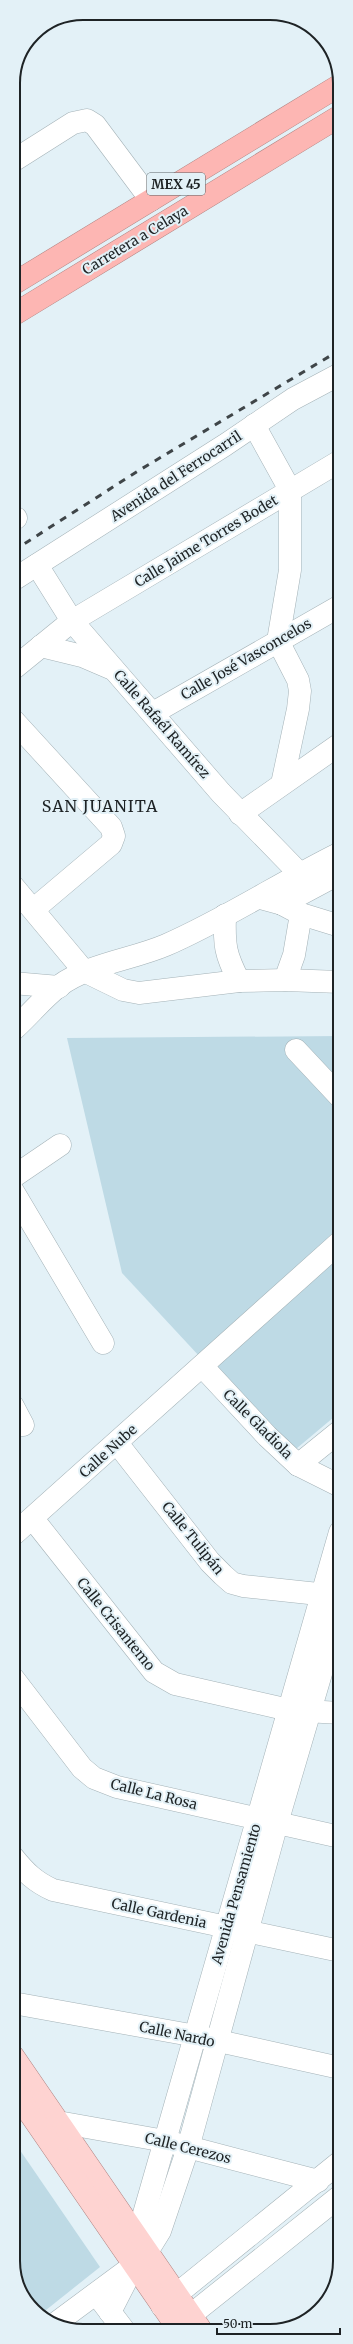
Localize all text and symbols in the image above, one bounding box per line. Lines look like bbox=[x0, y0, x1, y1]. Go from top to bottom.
road number: MEX 45 bbox=[147, 173, 205, 195]
street label: Carretera a Celaya bbox=[79, 201, 192, 279]
street label: Avenida del Ferrocarril bbox=[106, 426, 246, 526]
street label: Calle Jaime Torres Bodet bbox=[131, 491, 282, 591]
street label: Calle José Vasconcelos bbox=[178, 614, 315, 704]
street label: Calle Rafaél Ramírez bbox=[110, 666, 214, 782]
district label: SAN JUANITA bbox=[42, 796, 158, 816]
street label: Calle Gladiola bbox=[219, 1385, 297, 1463]
street label: Calle Nube bbox=[75, 1420, 141, 1482]
street label: Calle Tulipán bbox=[158, 1498, 228, 1578]
street label: Calle Crisantemo bbox=[73, 1574, 159, 1674]
street label: Calle La Rosa bbox=[109, 1775, 200, 1814]
street label: Avenida Pensamiento bbox=[207, 1822, 265, 1967]
street label: Calle Gardenia bbox=[110, 1894, 209, 1932]
street label: Calle Nardo bbox=[138, 2017, 216, 2051]
street label: Calle Cerezos bbox=[143, 2129, 233, 2167]
scale bar bbox=[217, 2310, 340, 2336]
text: 50 m bbox=[223, 2316, 252, 2331]

